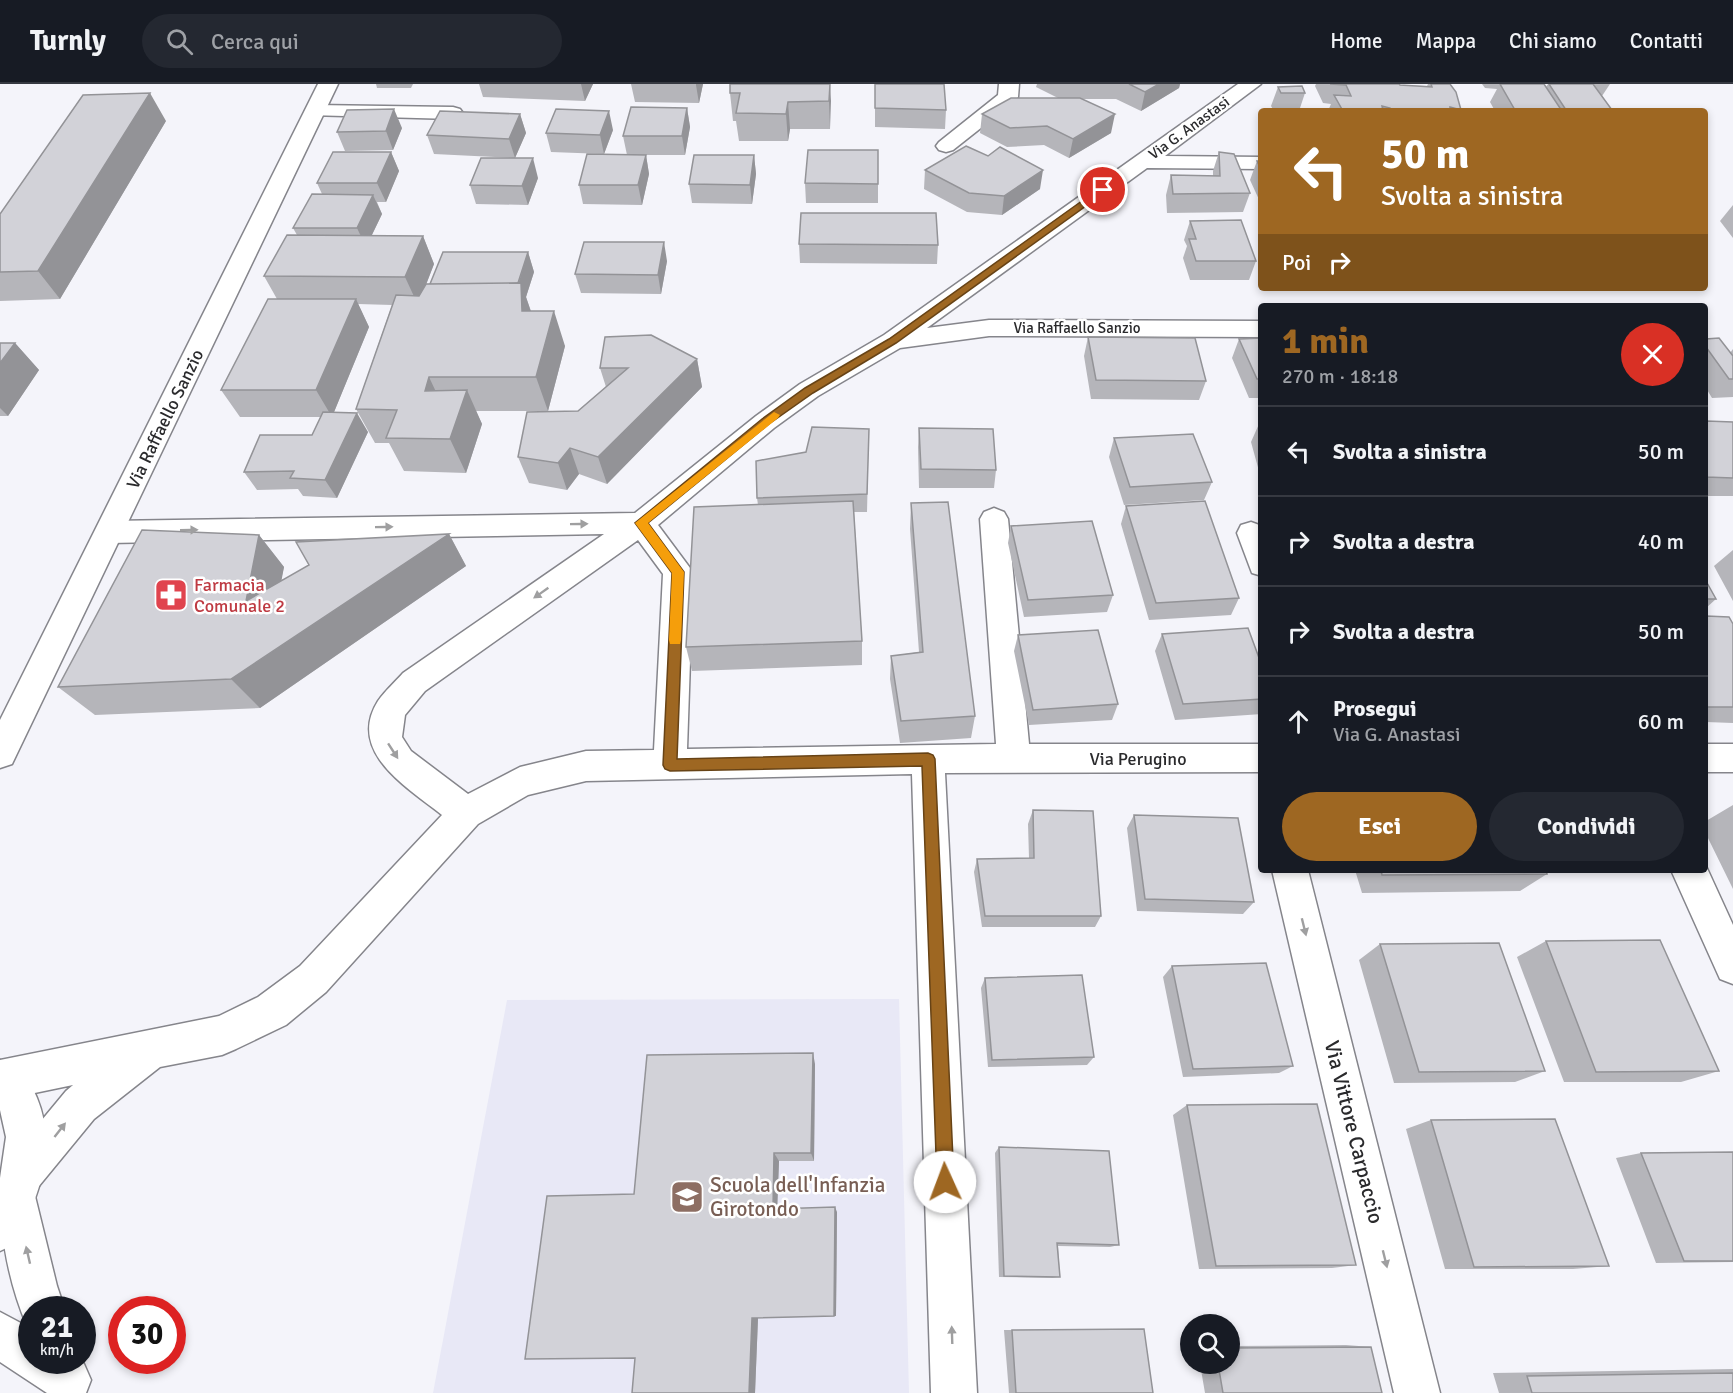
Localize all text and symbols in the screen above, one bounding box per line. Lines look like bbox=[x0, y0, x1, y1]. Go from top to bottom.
search box bbox=[142, 14, 562, 68]
text: Turnly bbox=[30, 24, 106, 58]
icon: search bbox=[163, 25, 196, 58]
text: Cerca qui bbox=[211, 28, 299, 55]
text: Home bbox=[1330, 28, 1383, 54]
text: Mappa bbox=[1416, 28, 1476, 54]
text: Chi siamo bbox=[1509, 28, 1597, 54]
text: Contatti bbox=[1630, 28, 1703, 54]
street label: Via G. Anastasi bbox=[1145, 93, 1233, 163]
text: 50 m bbox=[1381, 129, 1470, 180]
icon: left bbox=[1282, 132, 1360, 210]
pin bbox=[1077, 164, 1128, 215]
icon: arrive bbox=[1086, 173, 1119, 206]
text: Svolta a sinistra bbox=[1381, 180, 1564, 213]
icon: right bbox=[1323, 246, 1356, 279]
text: Poi bbox=[1282, 249, 1311, 276]
street label: Via Raffaello Sanzio bbox=[1013, 319, 1141, 337]
text: 1 min bbox=[1282, 319, 1369, 364]
button: close bbox=[1621, 323, 1684, 386]
street label: Via Raffaello Sanzio bbox=[122, 346, 208, 492]
text: 270 m · 18:18 bbox=[1282, 364, 1398, 389]
icon: left bbox=[1282, 435, 1315, 468]
text: Svolta a sinistra bbox=[1333, 438, 1487, 465]
text: 50 m bbox=[1638, 438, 1684, 465]
one-way arrow bbox=[569, 519, 588, 529]
one-way arrow bbox=[374, 522, 393, 532]
icon: right bbox=[1282, 525, 1315, 558]
one-way arrow bbox=[179, 526, 198, 535]
text: Svolta a destra bbox=[1333, 528, 1474, 555]
text: 40 m bbox=[1638, 528, 1684, 555]
place label: Farmacia Comunale 2 bbox=[194, 574, 285, 617]
pharmacy icon: Farmacia Comunale 2 bbox=[153, 577, 189, 613]
one-way arrow bbox=[534, 587, 550, 599]
icon: right bbox=[1282, 615, 1315, 648]
text: Svolta a destra bbox=[1333, 618, 1474, 645]
text: 50 m bbox=[1638, 618, 1684, 645]
text: Prosegui bbox=[1333, 695, 1417, 722]
icon: ahead bbox=[1282, 705, 1315, 738]
text: 60 m bbox=[1638, 708, 1684, 735]
text: Via G. Anastasi bbox=[1333, 722, 1460, 747]
one-way arrow bbox=[387, 743, 399, 759]
street label: Via Perugino bbox=[1089, 748, 1187, 770]
button: Esci bbox=[1282, 792, 1477, 861]
button: Condividi bbox=[1489, 792, 1684, 861]
one-way arrow bbox=[1299, 918, 1309, 936]
street label: Via Vittore Carpaccio bbox=[1319, 1038, 1389, 1226]
one-way arrow bbox=[53, 1122, 66, 1138]
position arrow bbox=[913, 1150, 977, 1214]
place label: Scuola dell'Infanzia Girotondo bbox=[710, 1172, 885, 1222]
school or university icon: Scuola dell'Infanzia Girotondo bbox=[669, 1179, 705, 1215]
one-way arrow bbox=[23, 1246, 33, 1264]
one-way arrow bbox=[1380, 1250, 1390, 1268]
speed limit sign: 30 bbox=[108, 1296, 186, 1374]
text: 21 bbox=[41, 1309, 73, 1346]
map controls bbox=[1180, 1314, 1240, 1374]
button: search bbox=[1180, 1314, 1240, 1374]
one-way arrow bbox=[947, 1325, 956, 1344]
text: km/h bbox=[40, 1341, 74, 1359]

